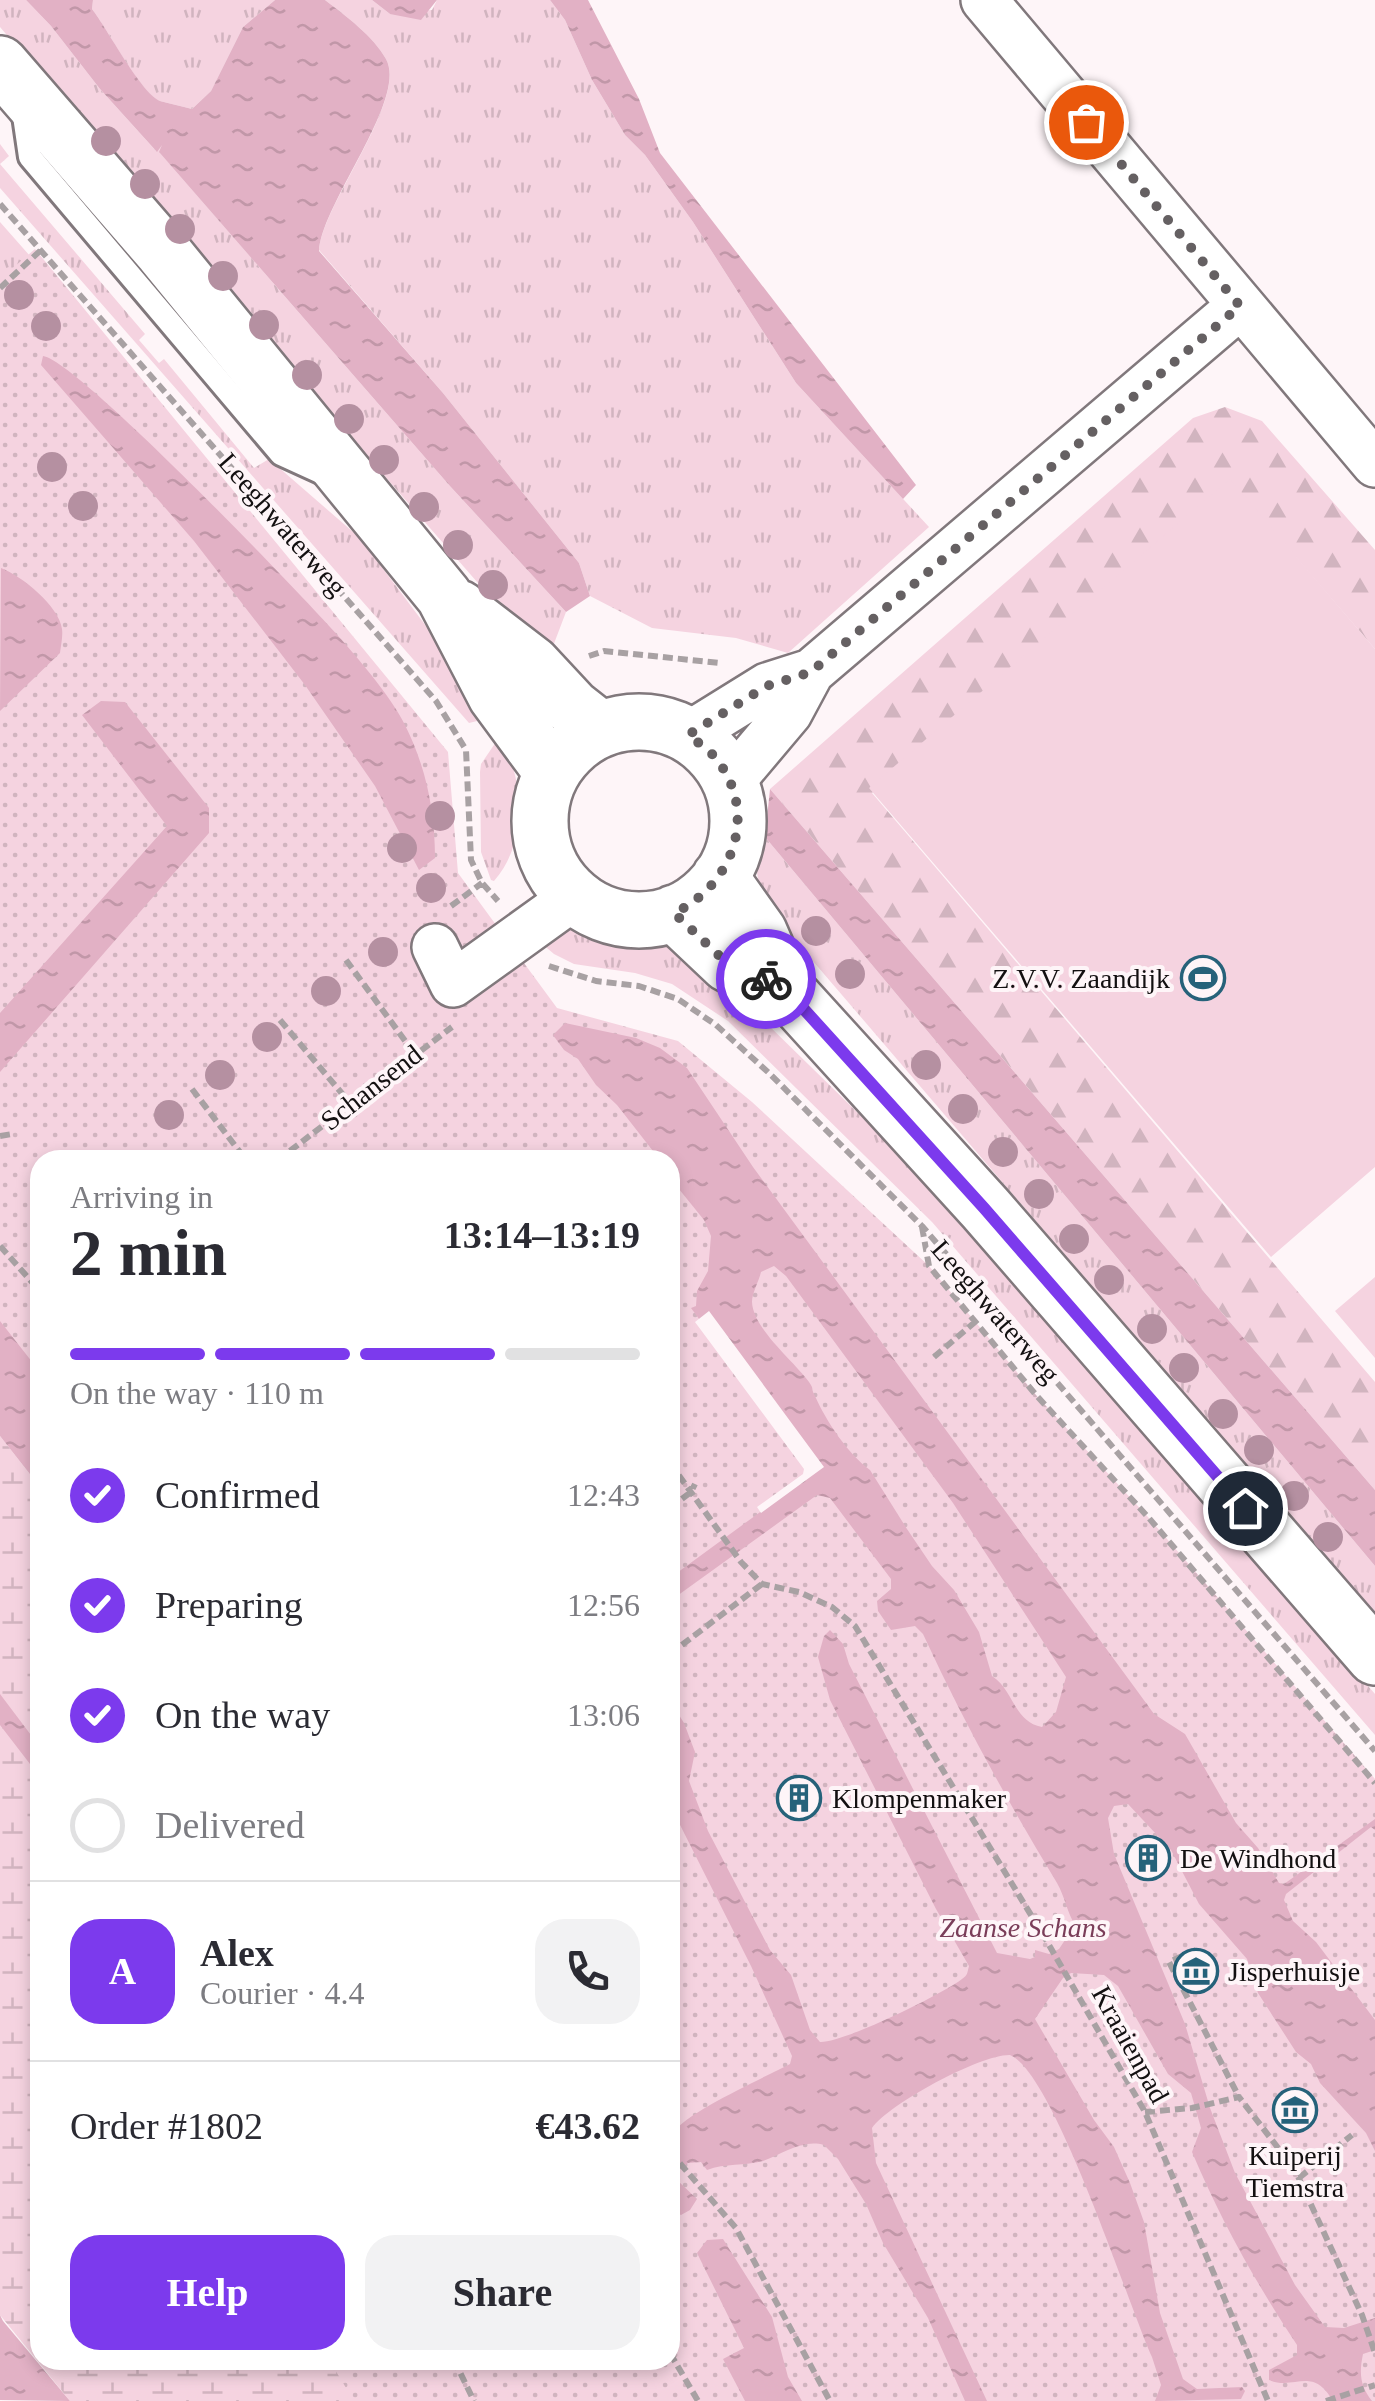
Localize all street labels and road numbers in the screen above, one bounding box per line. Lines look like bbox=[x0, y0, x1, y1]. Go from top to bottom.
street label: Leeghwaterweg bbox=[212, 447, 353, 602]
street label: Schansend bbox=[315, 1038, 428, 1136]
street label: Leeghwaterweg bbox=[925, 1234, 1066, 1389]
street label: Kraaienpad bbox=[1086, 1980, 1175, 2108]

